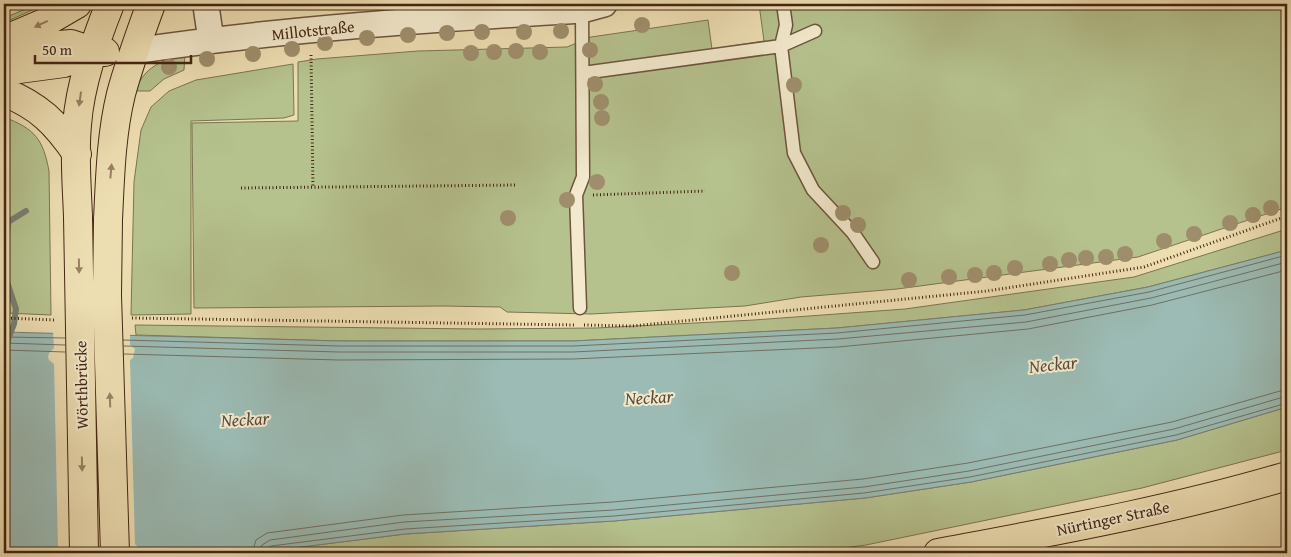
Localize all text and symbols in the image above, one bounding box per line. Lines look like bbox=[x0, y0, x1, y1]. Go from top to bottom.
street label: Millotstraße bbox=[270, 14, 356, 46]
one-way arrow bbox=[34, 20, 48, 28]
scale bar bbox=[35, 32, 191, 64]
text: 50 m bbox=[42, 39, 73, 60]
one-way arrow bbox=[76, 91, 84, 107]
one-way arrow bbox=[107, 163, 115, 179]
one-way arrow bbox=[75, 258, 83, 274]
street label: Wörthbrücke bbox=[68, 340, 94, 430]
water label: Neckar bbox=[1027, 348, 1080, 380]
water label: Neckar bbox=[623, 382, 675, 412]
one-way arrow bbox=[106, 391, 114, 407]
water label: Neckar bbox=[219, 404, 271, 434]
one-way arrow bbox=[79, 456, 87, 472]
street label: Nürtinger Straße bbox=[1054, 494, 1172, 542]

